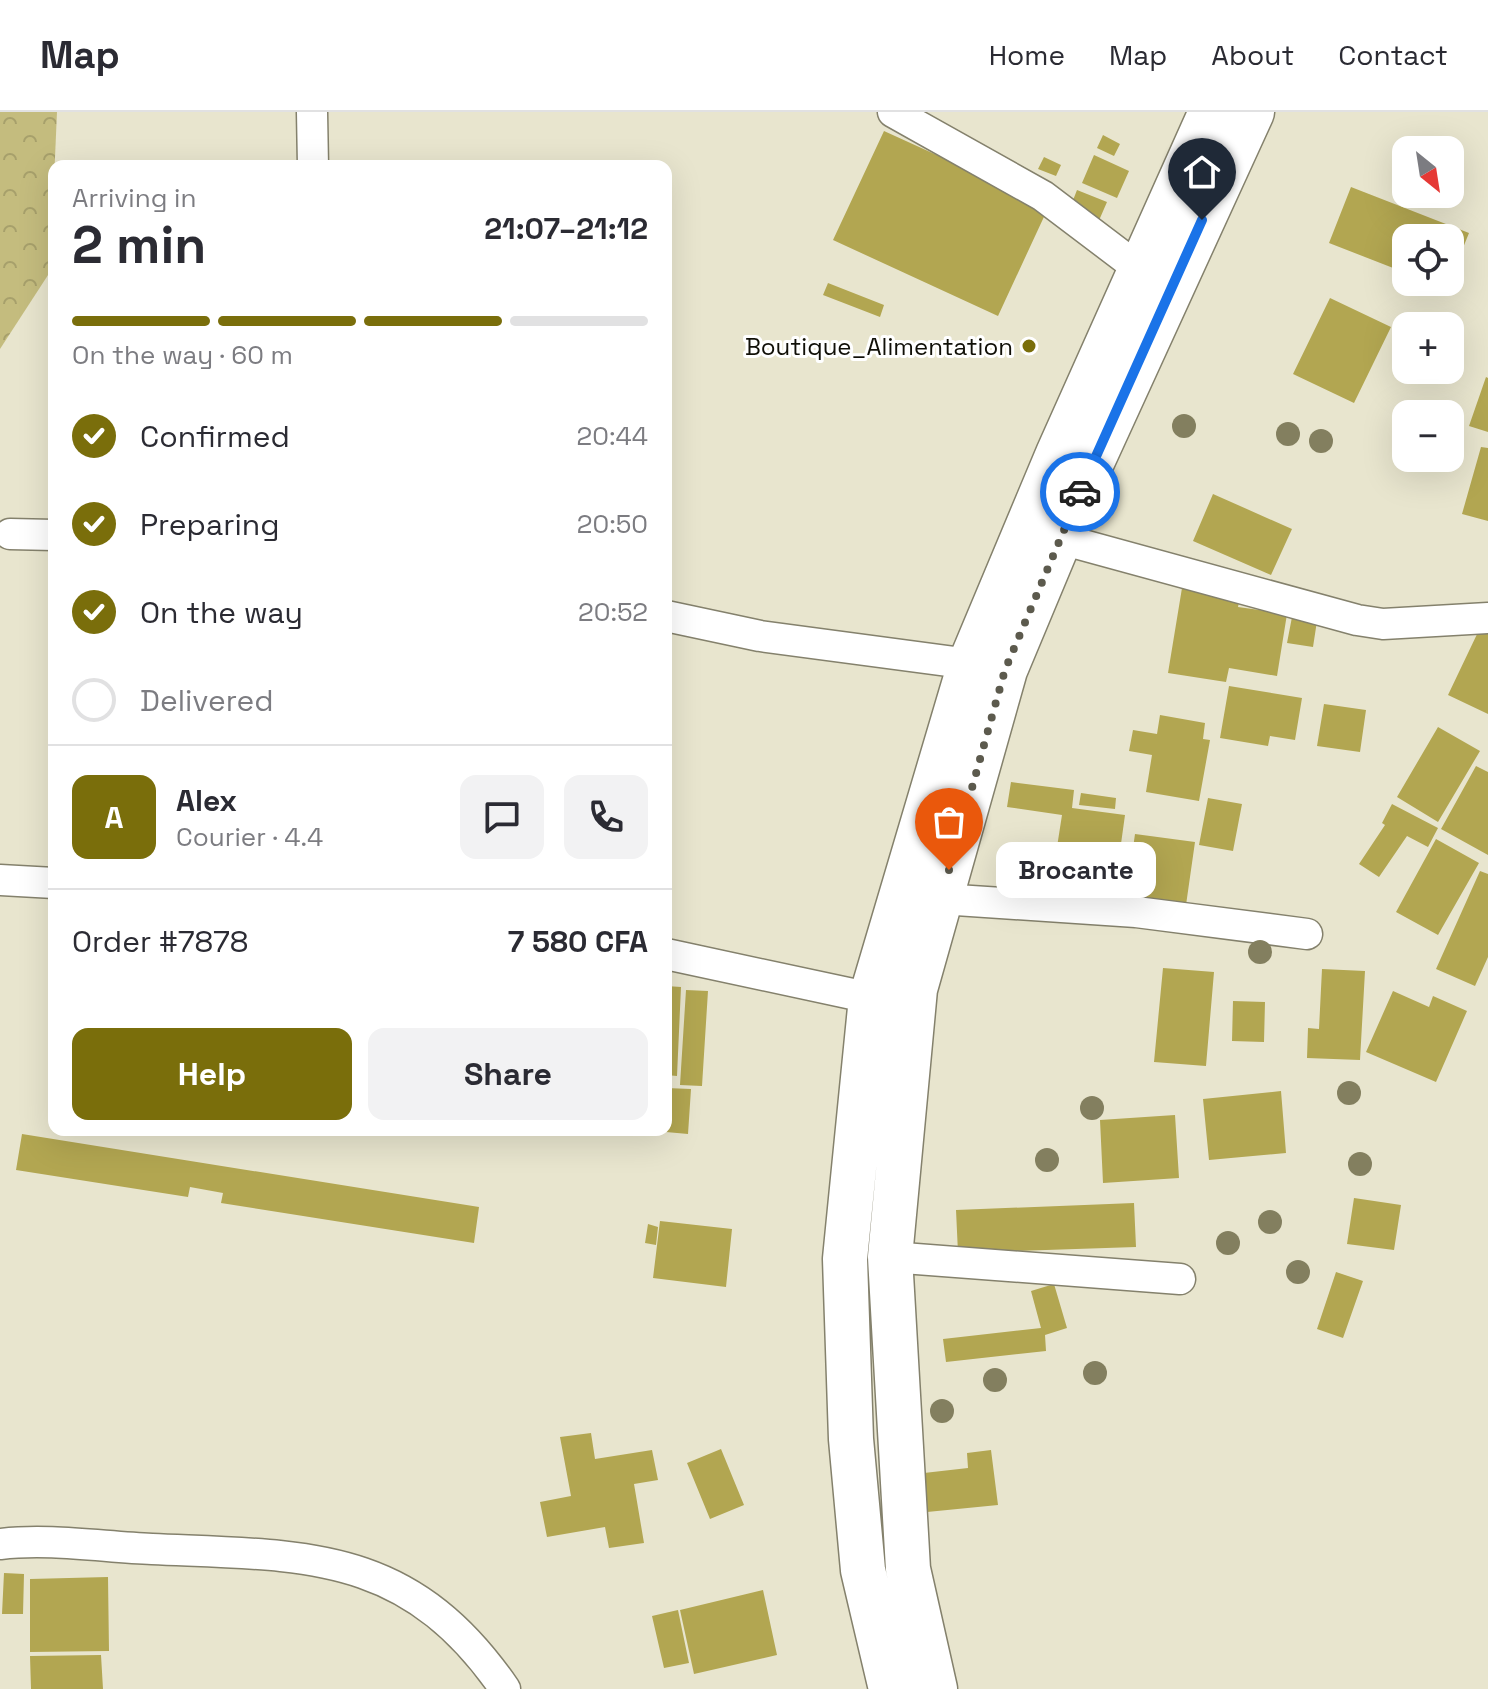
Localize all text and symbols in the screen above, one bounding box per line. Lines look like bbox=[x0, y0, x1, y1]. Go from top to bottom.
text: Map bbox=[40, 31, 120, 79]
text: Home bbox=[989, 37, 1065, 73]
text: Map bbox=[1109, 37, 1167, 73]
text: About bbox=[1211, 37, 1294, 73]
text: Contact bbox=[1338, 37, 1448, 73]
north arrow bbox=[1392, 136, 1464, 208]
map controls bbox=[1392, 136, 1464, 472]
pin bbox=[1168, 138, 1236, 220]
icon: home bbox=[1180, 150, 1224, 194]
text: Arriving in bbox=[72, 181, 196, 215]
text: 21:07–21:12 bbox=[484, 209, 648, 248]
text: 2 min bbox=[72, 212, 206, 278]
button: locate bbox=[1392, 224, 1464, 296]
button: + bbox=[1392, 312, 1464, 384]
place label: Boutique_Alimentation bbox=[745, 331, 1013, 362]
marker: Boutique_Alimentation bbox=[1020, 337, 1038, 355]
text: On the way · 60 m bbox=[72, 338, 293, 372]
button: − bbox=[1392, 400, 1464, 472]
icon: check bbox=[72, 414, 116, 458]
text: Confirmed bbox=[140, 417, 290, 456]
text: 20:44 bbox=[577, 419, 648, 453]
courier bbox=[1040, 452, 1120, 532]
icon: car bbox=[1058, 470, 1102, 514]
icon: check bbox=[72, 502, 116, 546]
text: Preparing bbox=[140, 505, 279, 544]
text: 20:50 bbox=[577, 507, 648, 541]
icon: check bbox=[72, 590, 116, 634]
text: On the way bbox=[140, 593, 303, 632]
text: 20:52 bbox=[578, 595, 648, 629]
text: Delivered bbox=[140, 681, 274, 720]
button: chat bbox=[460, 775, 544, 859]
button: phone bbox=[564, 775, 648, 859]
text: Alex bbox=[176, 781, 237, 820]
pin bbox=[915, 788, 983, 870]
text: A bbox=[104, 798, 124, 837]
icon: bag bbox=[927, 800, 971, 844]
text: Courier · 4.4 bbox=[176, 820, 323, 854]
callout: Brocante bbox=[997, 842, 1157, 898]
text: Brocante bbox=[1018, 853, 1134, 887]
text: Order #7878 bbox=[72, 922, 249, 961]
text: 7 580 CFA bbox=[508, 922, 648, 961]
button: Help bbox=[72, 1028, 352, 1120]
button: Share bbox=[368, 1028, 648, 1120]

